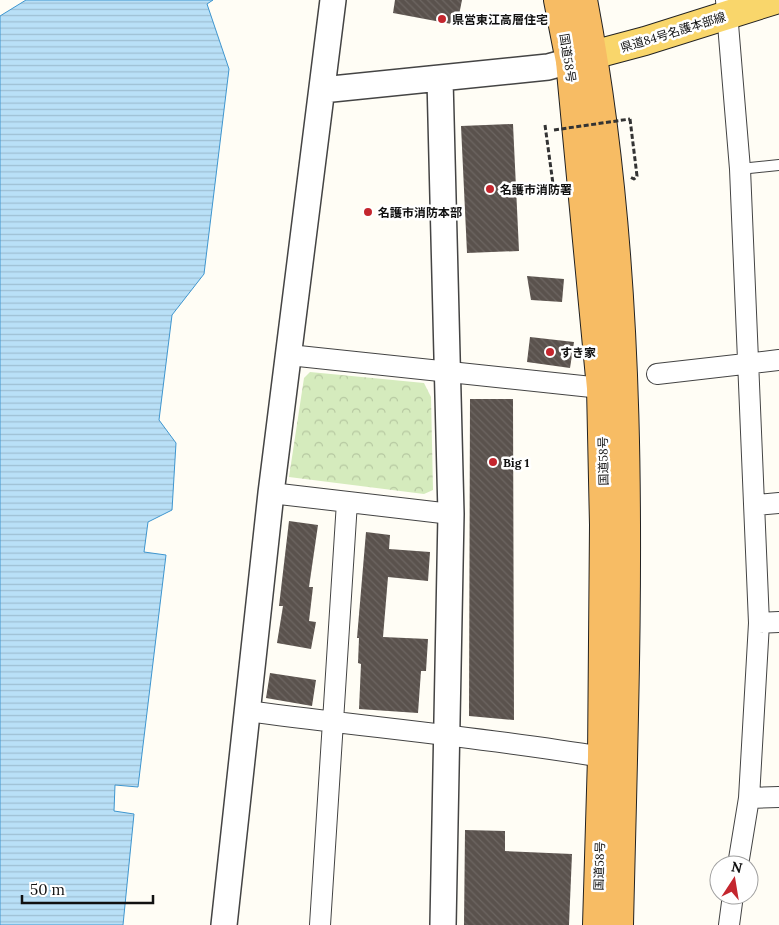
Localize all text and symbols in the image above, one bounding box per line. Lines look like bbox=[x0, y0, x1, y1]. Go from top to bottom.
street label: 県道84号名護本部線 bbox=[619, 9, 727, 55]
place label: 県営東江高層住宅 bbox=[452, 12, 548, 27]
marker: 県営東江高層住宅 bbox=[436, 13, 448, 25]
street label: 国道58号 bbox=[557, 32, 579, 84]
place label: 名護市消防署 bbox=[500, 182, 572, 197]
marker: 名護市消防署 bbox=[484, 183, 496, 195]
place label: 名護市消防本部 bbox=[378, 205, 462, 220]
marker: 名護市消防本部 bbox=[362, 206, 374, 218]
place label: すき家 bbox=[560, 345, 596, 360]
marker: すき家 bbox=[544, 346, 556, 358]
street label: 国道58号 bbox=[595, 436, 611, 486]
place label: Big 1 bbox=[503, 455, 530, 470]
marker: Big 1 bbox=[487, 456, 499, 468]
street label: 国道58号 bbox=[591, 841, 607, 891]
north arrow bbox=[709, 855, 759, 905]
text: N bbox=[730, 857, 744, 877]
scale bar bbox=[22, 872, 154, 904]
text: 50 m bbox=[30, 880, 65, 899]

